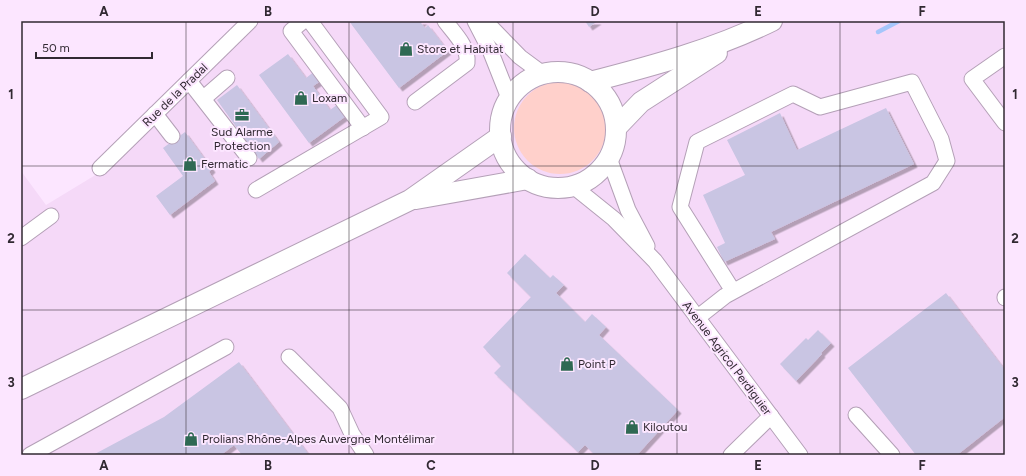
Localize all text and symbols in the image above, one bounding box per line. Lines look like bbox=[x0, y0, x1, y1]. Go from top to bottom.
text: A bbox=[99, 4, 109, 19]
text: B bbox=[264, 4, 272, 19]
text: C bbox=[426, 4, 436, 19]
text: D bbox=[590, 4, 600, 19]
text: E bbox=[754, 4, 762, 19]
text: F bbox=[918, 4, 926, 19]
scale bar bbox=[36, 34, 152, 60]
text: 50 m bbox=[42, 41, 70, 55]
shop icon: Store et Habitat bbox=[398, 41, 414, 57]
place label: Store et Habitat bbox=[417, 42, 504, 56]
street label: Rue de la Pradal bbox=[140, 60, 210, 130]
text: 1 bbox=[8, 87, 14, 102]
text: 1 bbox=[1012, 87, 1018, 102]
shop icon: Loxam bbox=[293, 90, 309, 106]
place label: Loxam bbox=[312, 91, 347, 105]
office icon: Sud Alarme Protection bbox=[234, 107, 250, 123]
place label: Sud Alarme Protection bbox=[211, 125, 273, 153]
shop icon: Fermatic bbox=[182, 156, 198, 172]
place label: Fermatic bbox=[201, 157, 249, 171]
text: 2 bbox=[7, 231, 15, 246]
text: 2 bbox=[1011, 231, 1019, 246]
street label: Avenue Agricol Perdiguier bbox=[680, 298, 774, 418]
shop icon: Point P bbox=[559, 356, 575, 372]
place label: Point P bbox=[578, 357, 616, 371]
text: 3 bbox=[7, 375, 15, 390]
text: 3 bbox=[1011, 375, 1019, 390]
shop icon: Kiloutou bbox=[624, 419, 640, 435]
place label: Kiloutou bbox=[643, 420, 688, 434]
shop icon: Prolians Rhône-Alpes Auvergne Montélimar bbox=[183, 431, 199, 447]
place label: Prolians Rhône-Alpes Auvergne Montélimar bbox=[202, 432, 435, 446]
text: A bbox=[99, 458, 109, 473]
text: B bbox=[264, 458, 272, 473]
text: C bbox=[426, 458, 436, 473]
text: D bbox=[590, 458, 600, 473]
text: E bbox=[754, 458, 762, 473]
text: F bbox=[918, 458, 926, 473]

